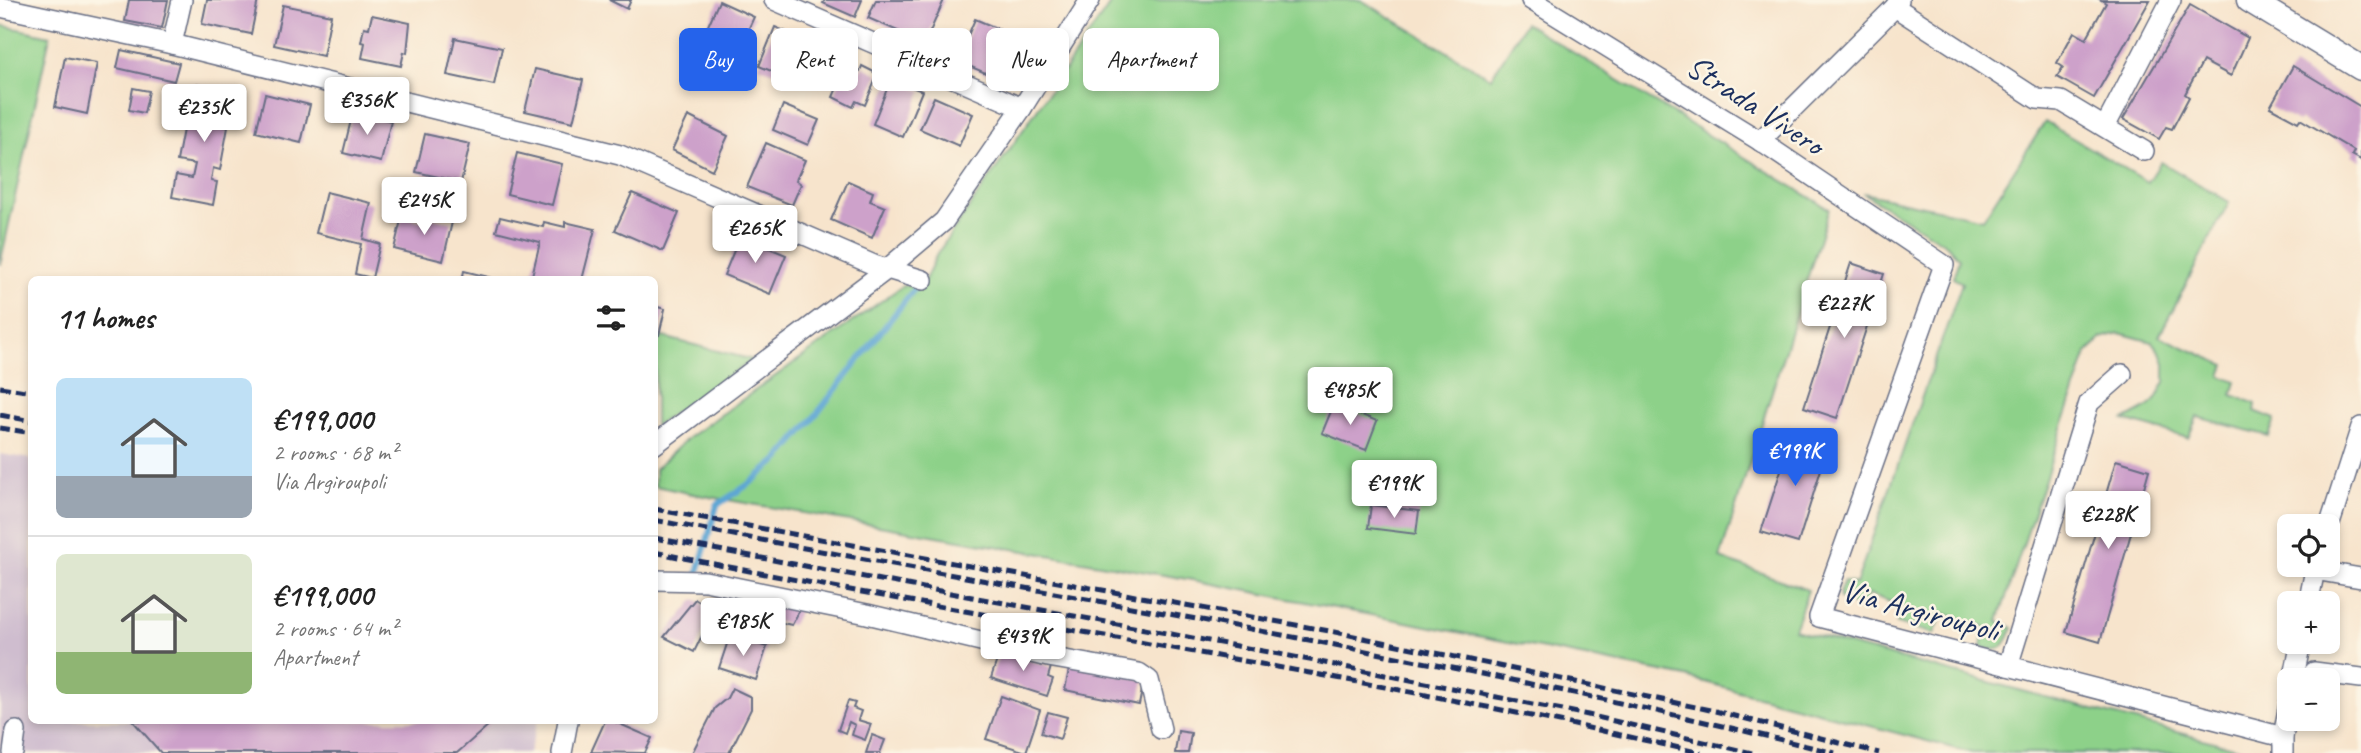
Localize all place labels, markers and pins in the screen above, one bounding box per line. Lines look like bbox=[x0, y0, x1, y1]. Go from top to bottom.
pin: €356K bbox=[318, 78, 416, 137]
pin: €235K bbox=[155, 85, 253, 144]
pin: €245K bbox=[375, 177, 473, 237]
pin: €265K bbox=[706, 205, 804, 265]
pin: €227K bbox=[1795, 280, 1893, 340]
pin: €485K bbox=[1301, 368, 1399, 427]
pin: €199K bbox=[1746, 428, 1844, 488]
pin: €199K bbox=[1345, 461, 1443, 520]
pin: €228K bbox=[2059, 491, 2157, 551]
pin: €185K bbox=[694, 598, 792, 658]
pin: €439K bbox=[974, 614, 1072, 673]

